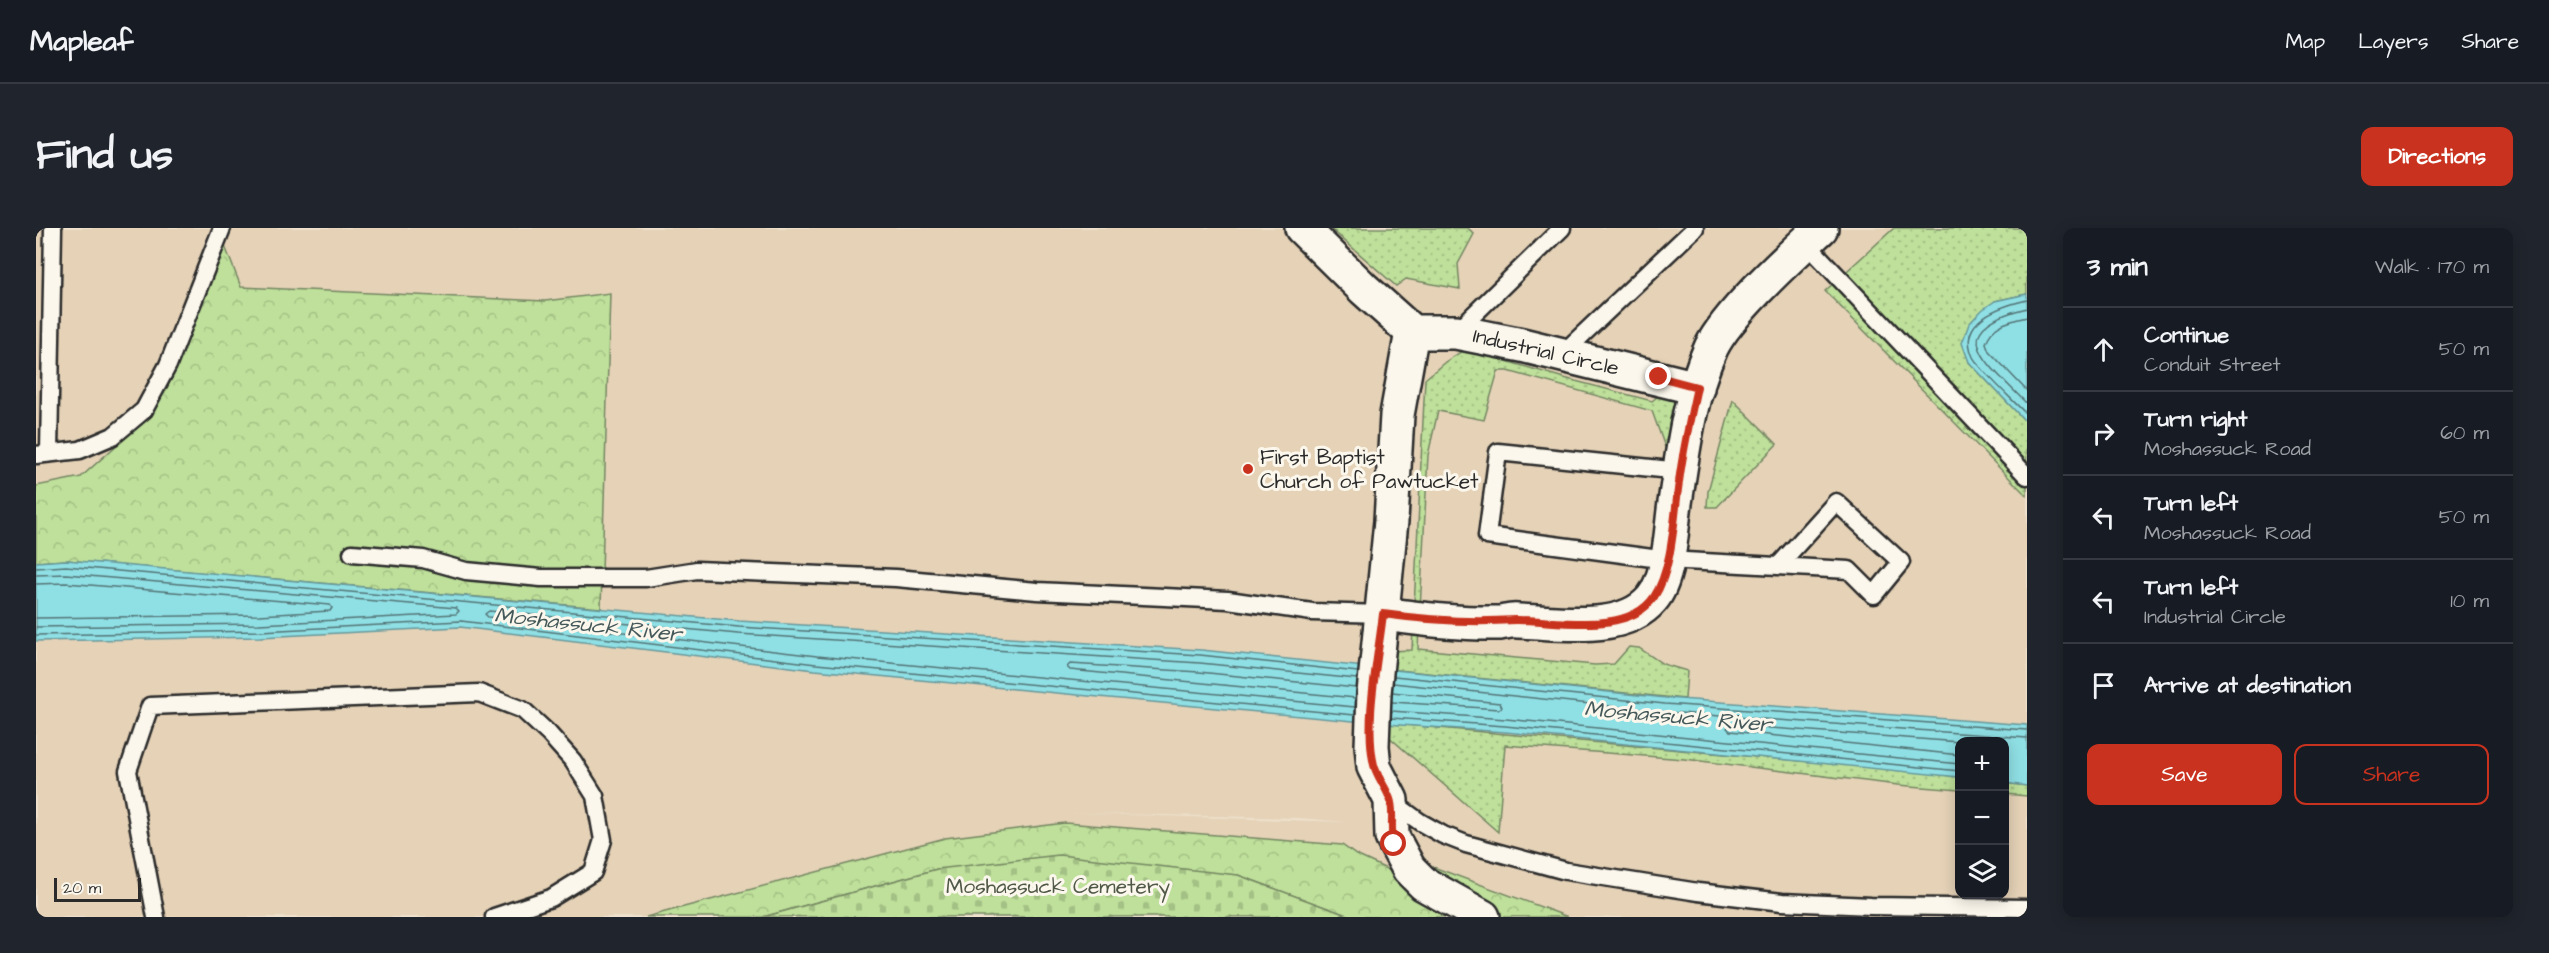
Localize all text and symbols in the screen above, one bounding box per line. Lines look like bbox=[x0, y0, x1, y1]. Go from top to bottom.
text: Mapleaf bbox=[30, 22, 133, 61]
text: Map bbox=[2285, 27, 2325, 56]
text: Layers bbox=[2358, 27, 2428, 56]
text: Share bbox=[2461, 27, 2519, 56]
text: Find us bbox=[36, 127, 173, 185]
button: Directions bbox=[2361, 127, 2513, 186]
text: 3 min bbox=[2087, 249, 2148, 285]
text: Walk · 170 m bbox=[2375, 253, 2489, 281]
text: Continue bbox=[2144, 320, 2229, 351]
street label: Industrial Circle bbox=[1470, 321, 1622, 383]
icon: ahead bbox=[2087, 333, 2120, 366]
text: 50 m bbox=[2439, 335, 2489, 363]
text: Conduit Street bbox=[2144, 351, 2281, 379]
route end bbox=[1645, 363, 1671, 389]
text: Turn right bbox=[2144, 404, 2247, 435]
icon: right bbox=[2087, 417, 2120, 450]
text: 60 m bbox=[2440, 419, 2489, 447]
text: Moshassuck Road bbox=[2144, 435, 2311, 463]
place label: First Baptist Church of Pawtucket bbox=[1260, 443, 1479, 496]
marker: First Baptist Church of Pawtucket bbox=[1241, 462, 1255, 476]
text: Turn left bbox=[2144, 488, 2238, 519]
icon: left bbox=[2087, 501, 2120, 534]
text: 50 m bbox=[2439, 503, 2489, 531]
text: Moshassuck Road bbox=[2144, 519, 2311, 547]
text: Turn left bbox=[2144, 572, 2238, 603]
icon: left bbox=[2087, 585, 2120, 618]
text: 10 m bbox=[2450, 587, 2489, 615]
water label: Moshassuck River bbox=[493, 600, 686, 651]
text: Industrial Circle bbox=[2144, 603, 2286, 631]
icon: arrive bbox=[2087, 669, 2120, 702]
text: Arrive at destination bbox=[2144, 670, 2351, 701]
water label: Moshassuck River bbox=[1583, 693, 1776, 741]
map controls bbox=[1955, 737, 2009, 899]
button: + bbox=[1955, 737, 2009, 791]
button: Save bbox=[2087, 744, 2282, 805]
button: Share bbox=[2294, 744, 2489, 805]
button: − bbox=[1955, 791, 2009, 845]
route start bbox=[1380, 830, 1406, 856]
button: layers bbox=[1955, 845, 2009, 899]
park label: Moshassuck Cemetery bbox=[946, 872, 1170, 903]
scale bar bbox=[54, 875, 141, 902]
text: 20 m bbox=[63, 877, 101, 899]

